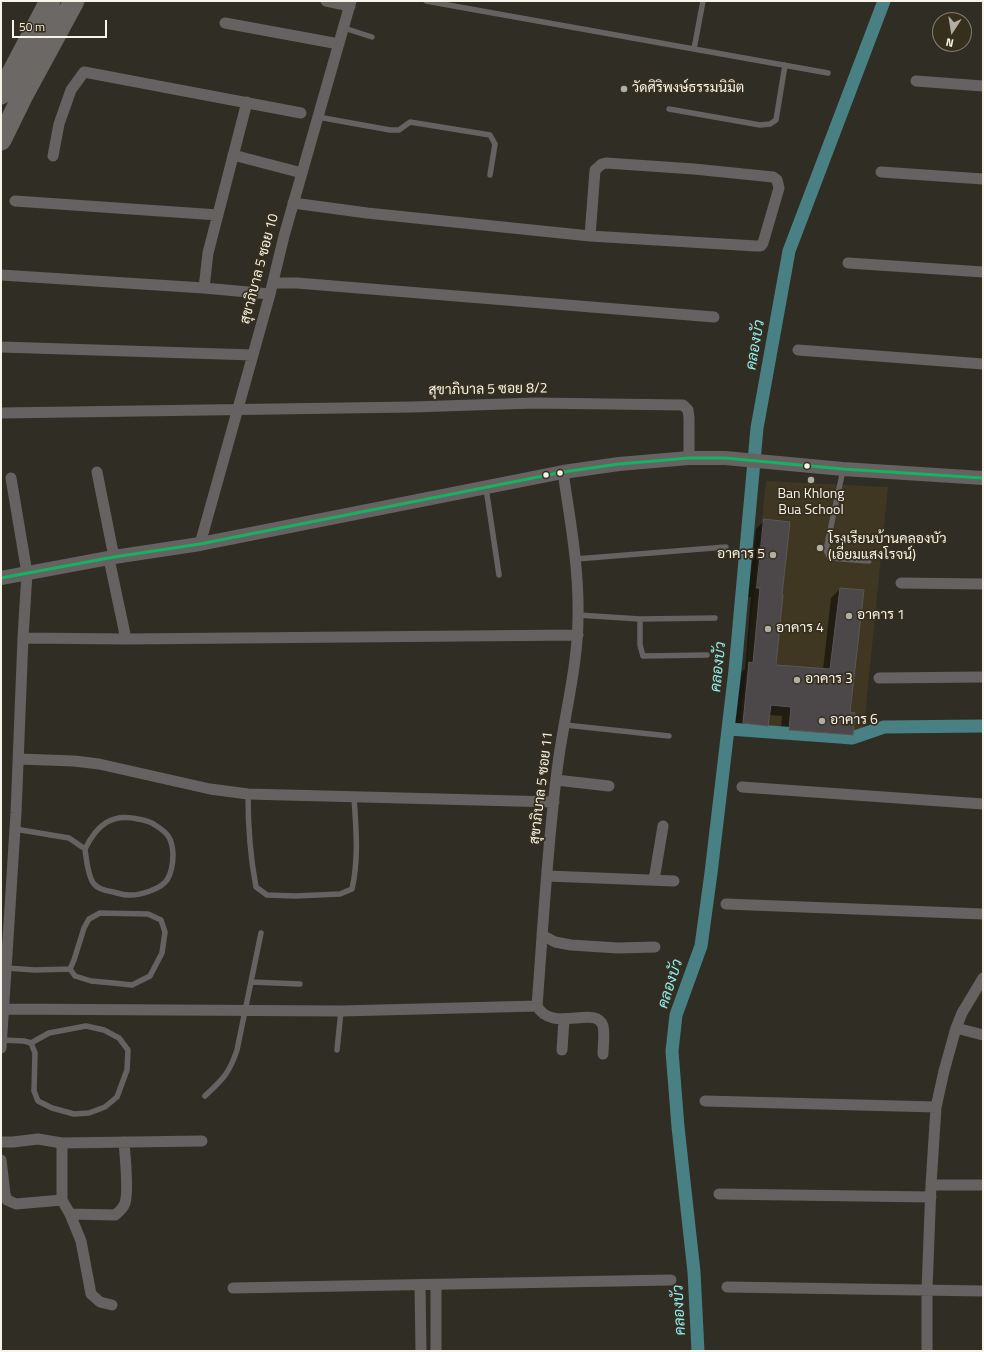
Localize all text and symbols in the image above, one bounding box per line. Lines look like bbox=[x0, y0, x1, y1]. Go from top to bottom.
scale bar bbox=[14, 12, 109, 38]
north arrow bbox=[932, 12, 972, 52]
text: 50 m bbox=[19, 17, 45, 36]
text: N bbox=[944, 34, 955, 51]
place label: วัดศิริพงษ์ธรรมนิมิต bbox=[632, 81, 744, 97]
marker: วัดศิริพงษ์ธรรมนิมิต bbox=[619, 84, 629, 94]
street label: สุขาภิบาล 5 ซอย 10 bbox=[237, 212, 283, 326]
water label: คลองบัว bbox=[743, 318, 769, 372]
street label: สุขาภิบาล 5 ซอย 8/2 bbox=[428, 381, 548, 399]
unlabelled marker bbox=[802, 461, 812, 471]
unlabelled marker bbox=[555, 468, 565, 478]
unlabelled marker bbox=[541, 470, 551, 480]
marker: Ban Khlong Bua School bbox=[806, 475, 816, 485]
place label: Ban Khlong Bua School bbox=[777, 487, 845, 520]
place label: โรงเรียนบ้านคลองบัว (เอี่ยมแสงโรจน์) bbox=[828, 532, 947, 564]
marker: โรงเรียนบ้านคลองบัว (เอี่ยมแสงโรจน์) bbox=[815, 543, 825, 553]
place label: อาคาร 5 bbox=[717, 547, 765, 563]
marker: อาคาร 5 bbox=[768, 550, 778, 560]
place label: อาคาร 1 bbox=[857, 608, 905, 624]
marker: อาคาร 1 bbox=[844, 611, 854, 621]
place label: อาคาร 4 bbox=[776, 621, 824, 637]
marker: อาคาร 4 bbox=[763, 624, 773, 634]
water label: คลองบัว bbox=[707, 641, 731, 693]
place label: อาคาร 3 bbox=[805, 672, 853, 688]
marker: อาคาร 3 bbox=[792, 675, 802, 685]
place label: อาคาร 6 bbox=[830, 713, 878, 729]
marker: อาคาร 6 bbox=[817, 716, 827, 726]
street label: สุขาภิบาล 5 ซอย 11 bbox=[527, 731, 557, 845]
water label: คลองบัว bbox=[655, 957, 687, 1011]
water label: คลองบัว bbox=[670, 1284, 690, 1336]

